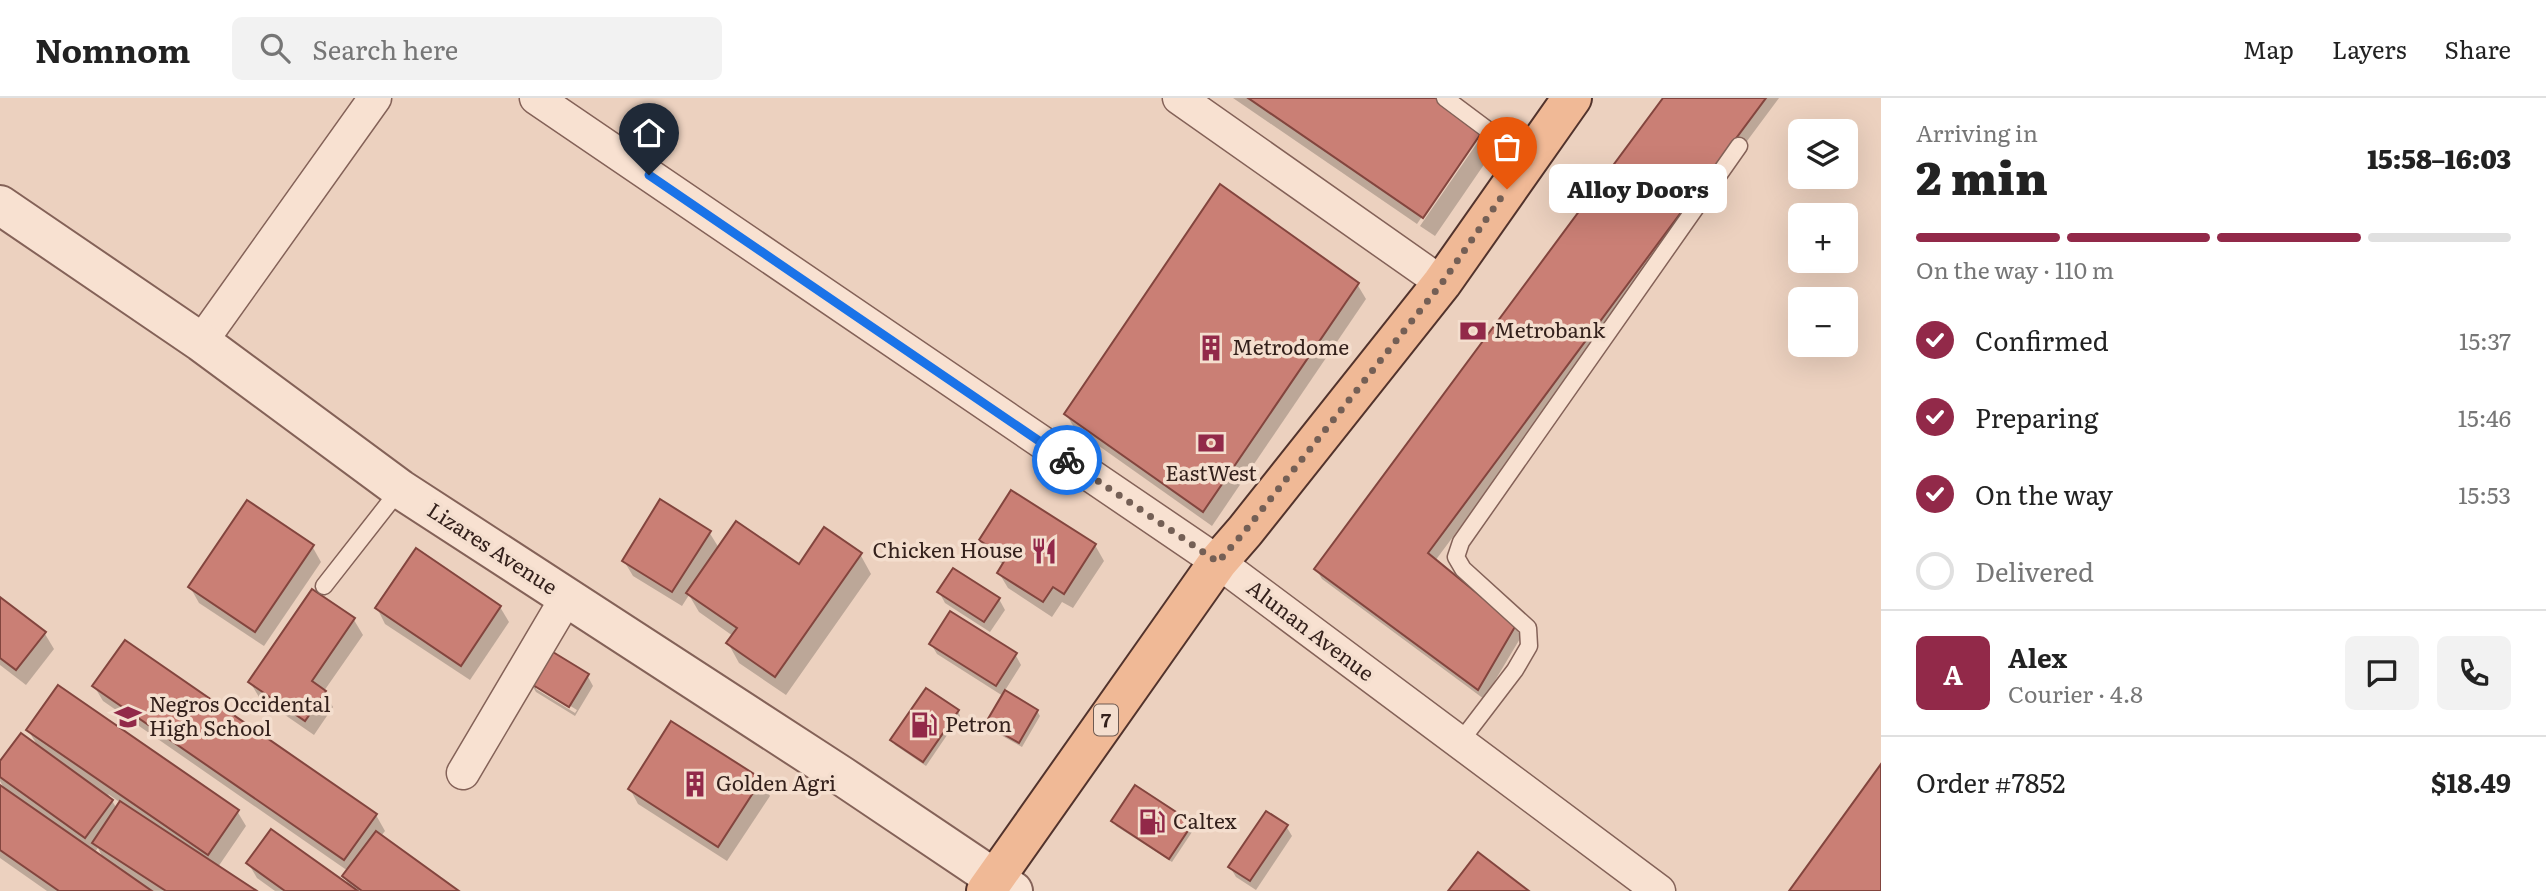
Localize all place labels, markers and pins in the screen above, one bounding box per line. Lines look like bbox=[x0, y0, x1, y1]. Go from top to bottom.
pin bbox=[619, 103, 679, 175]
pin bbox=[1477, 117, 1537, 189]
callout: Alloy Doors bbox=[1549, 164, 1728, 214]
place label: Metrobank bbox=[1494, 313, 1605, 344]
bank icon: Metrobank bbox=[1458, 316, 1488, 346]
place label: Metrodome bbox=[1232, 330, 1349, 361]
building icon: Metrodome bbox=[1196, 333, 1226, 363]
bank icon: EastWest bbox=[1196, 428, 1226, 458]
place label: EastWest bbox=[1165, 456, 1257, 487]
place label: Chicken House bbox=[873, 533, 1023, 564]
restaurant icon: Chicken House bbox=[1029, 536, 1059, 566]
place label: Negros Occidental High School bbox=[149, 687, 331, 742]
school or university icon: Negros Occidental High School bbox=[113, 702, 143, 732]
place label: Petron bbox=[945, 707, 1012, 738]
fuel station icon: Petron bbox=[909, 710, 939, 740]
place label: Golden Agri bbox=[716, 766, 836, 797]
building icon: Golden Agri bbox=[680, 769, 710, 799]
place label: Caltex bbox=[1173, 804, 1237, 835]
fuel station icon: Caltex bbox=[1137, 807, 1167, 837]

